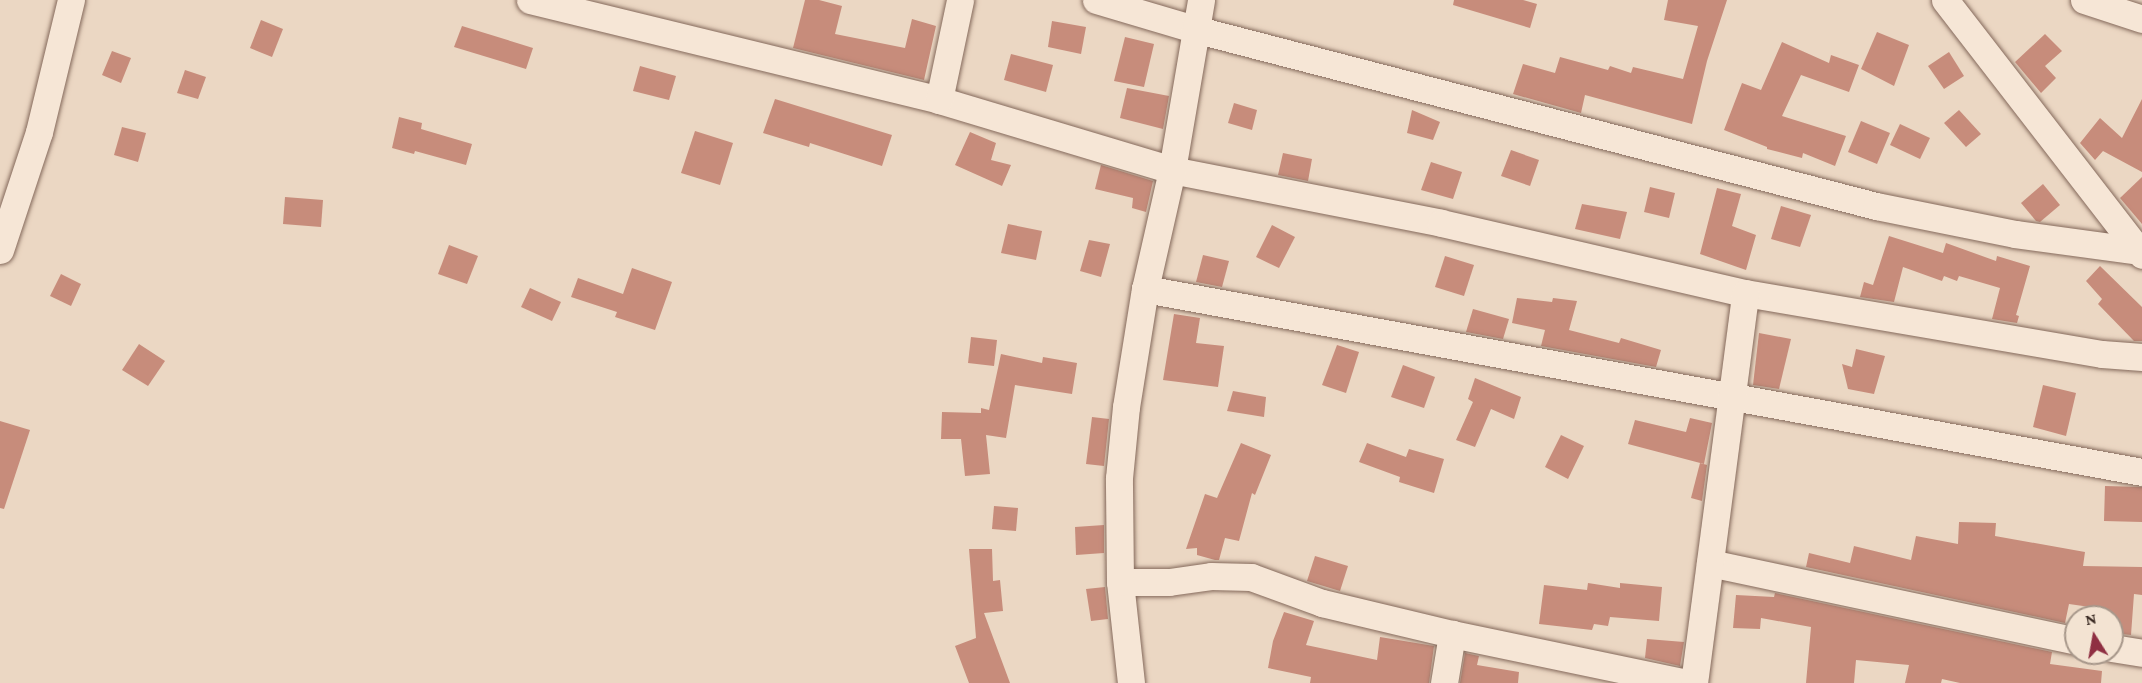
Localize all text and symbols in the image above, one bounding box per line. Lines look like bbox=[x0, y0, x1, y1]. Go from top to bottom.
north arrow bbox=[2064, 605, 2124, 665]
text: N bbox=[2084, 609, 2098, 628]

